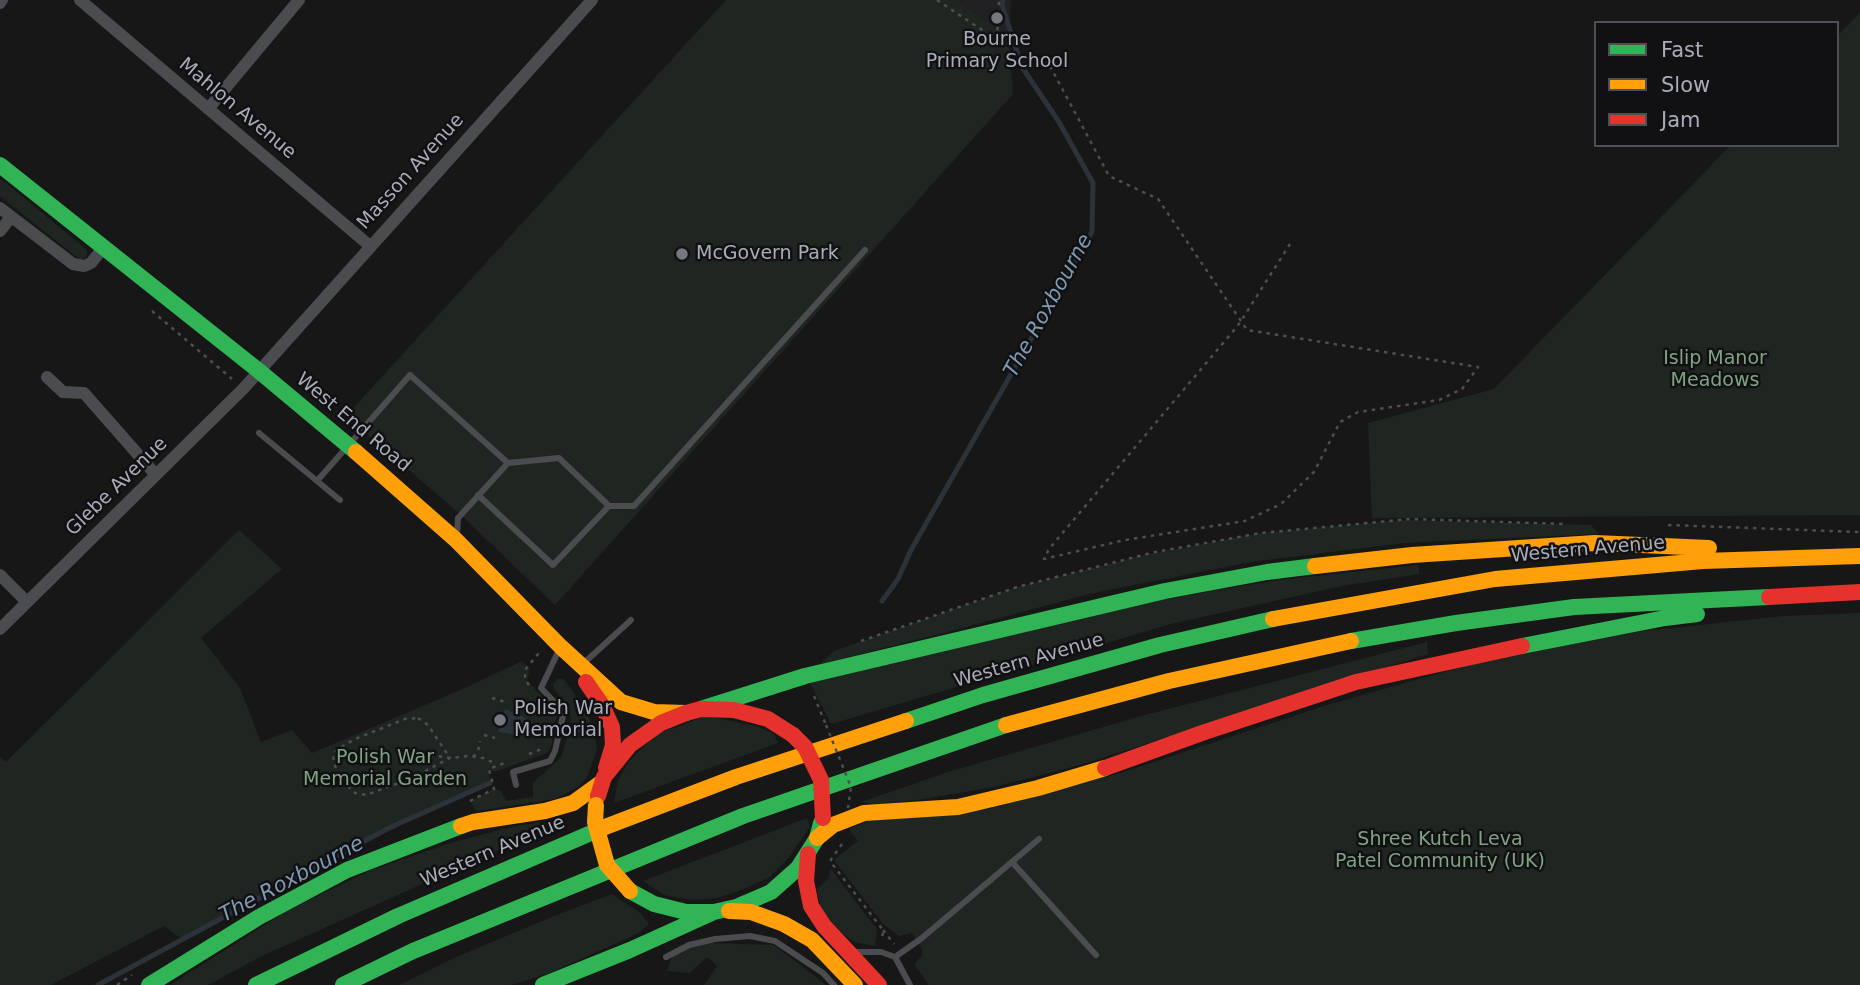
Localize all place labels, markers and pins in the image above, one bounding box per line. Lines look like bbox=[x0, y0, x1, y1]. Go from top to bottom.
marker: Bourne Primary School bbox=[989, 10, 1005, 26]
place label: Bourne Primary School bbox=[926, 29, 1068, 73]
place label: McGovern Park bbox=[696, 243, 839, 265]
marker: McGovern Park bbox=[674, 246, 690, 262]
place label: Polish War Memorial bbox=[514, 698, 612, 742]
marker: Polish War Memorial bbox=[492, 712, 508, 728]

